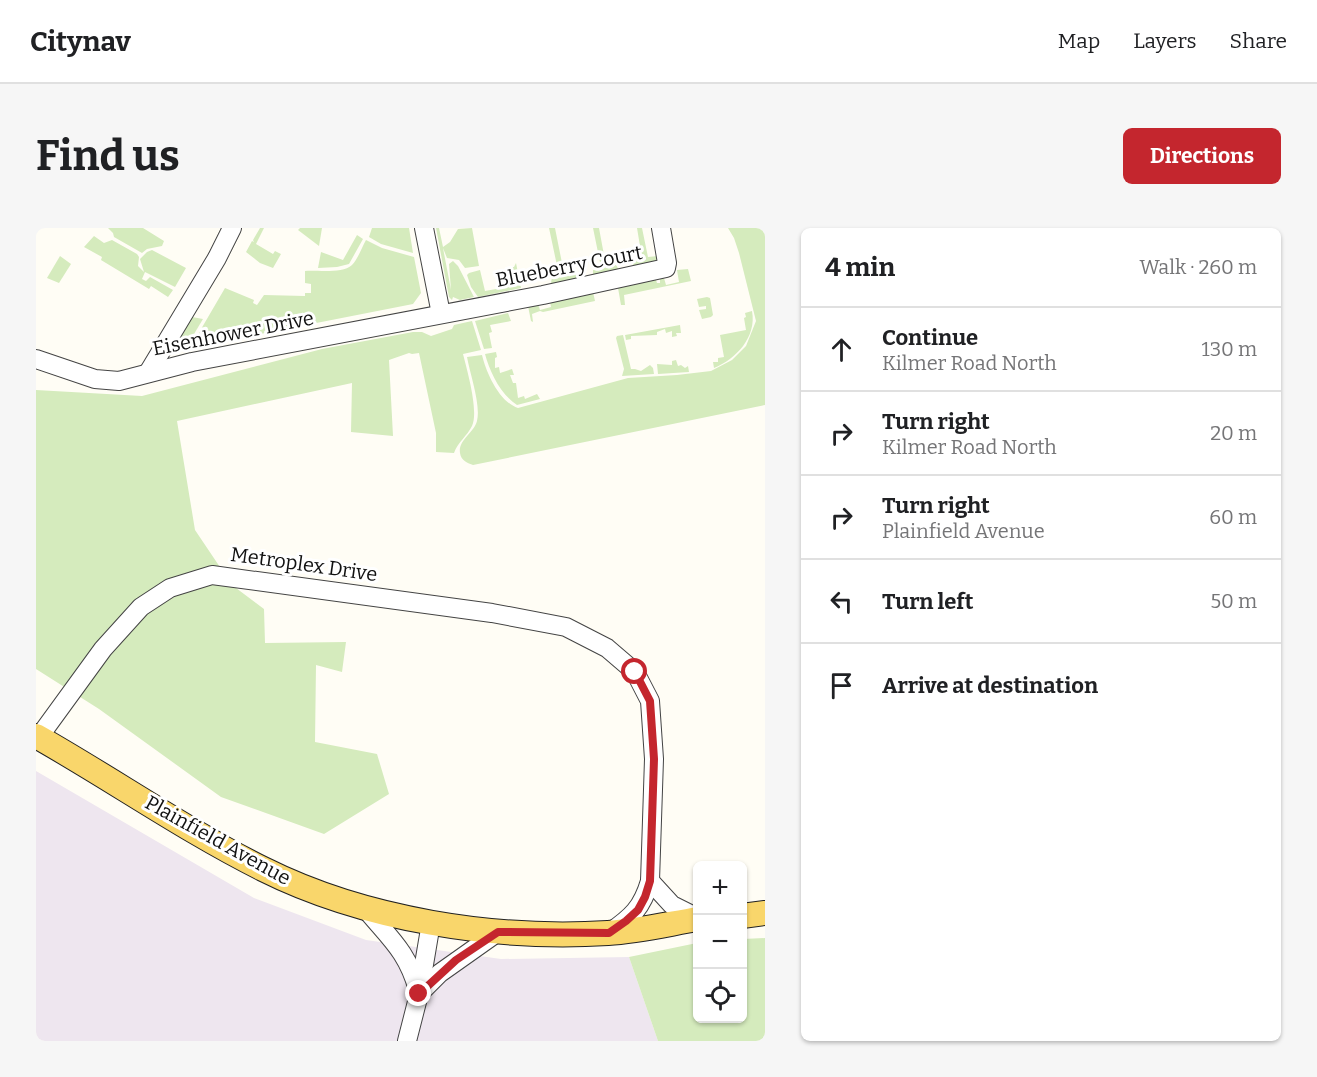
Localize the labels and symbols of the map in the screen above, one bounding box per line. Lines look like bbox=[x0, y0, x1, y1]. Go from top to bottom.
street label: Blueberry Court bbox=[494, 240, 644, 292]
street label: Eisenhower Drive bbox=[150, 306, 316, 360]
street label: Metroplex Drive bbox=[229, 542, 379, 586]
route start bbox=[621, 658, 647, 684]
street label: Plainfield Avenue bbox=[141, 790, 295, 890]
route end bbox=[405, 980, 431, 1006]

